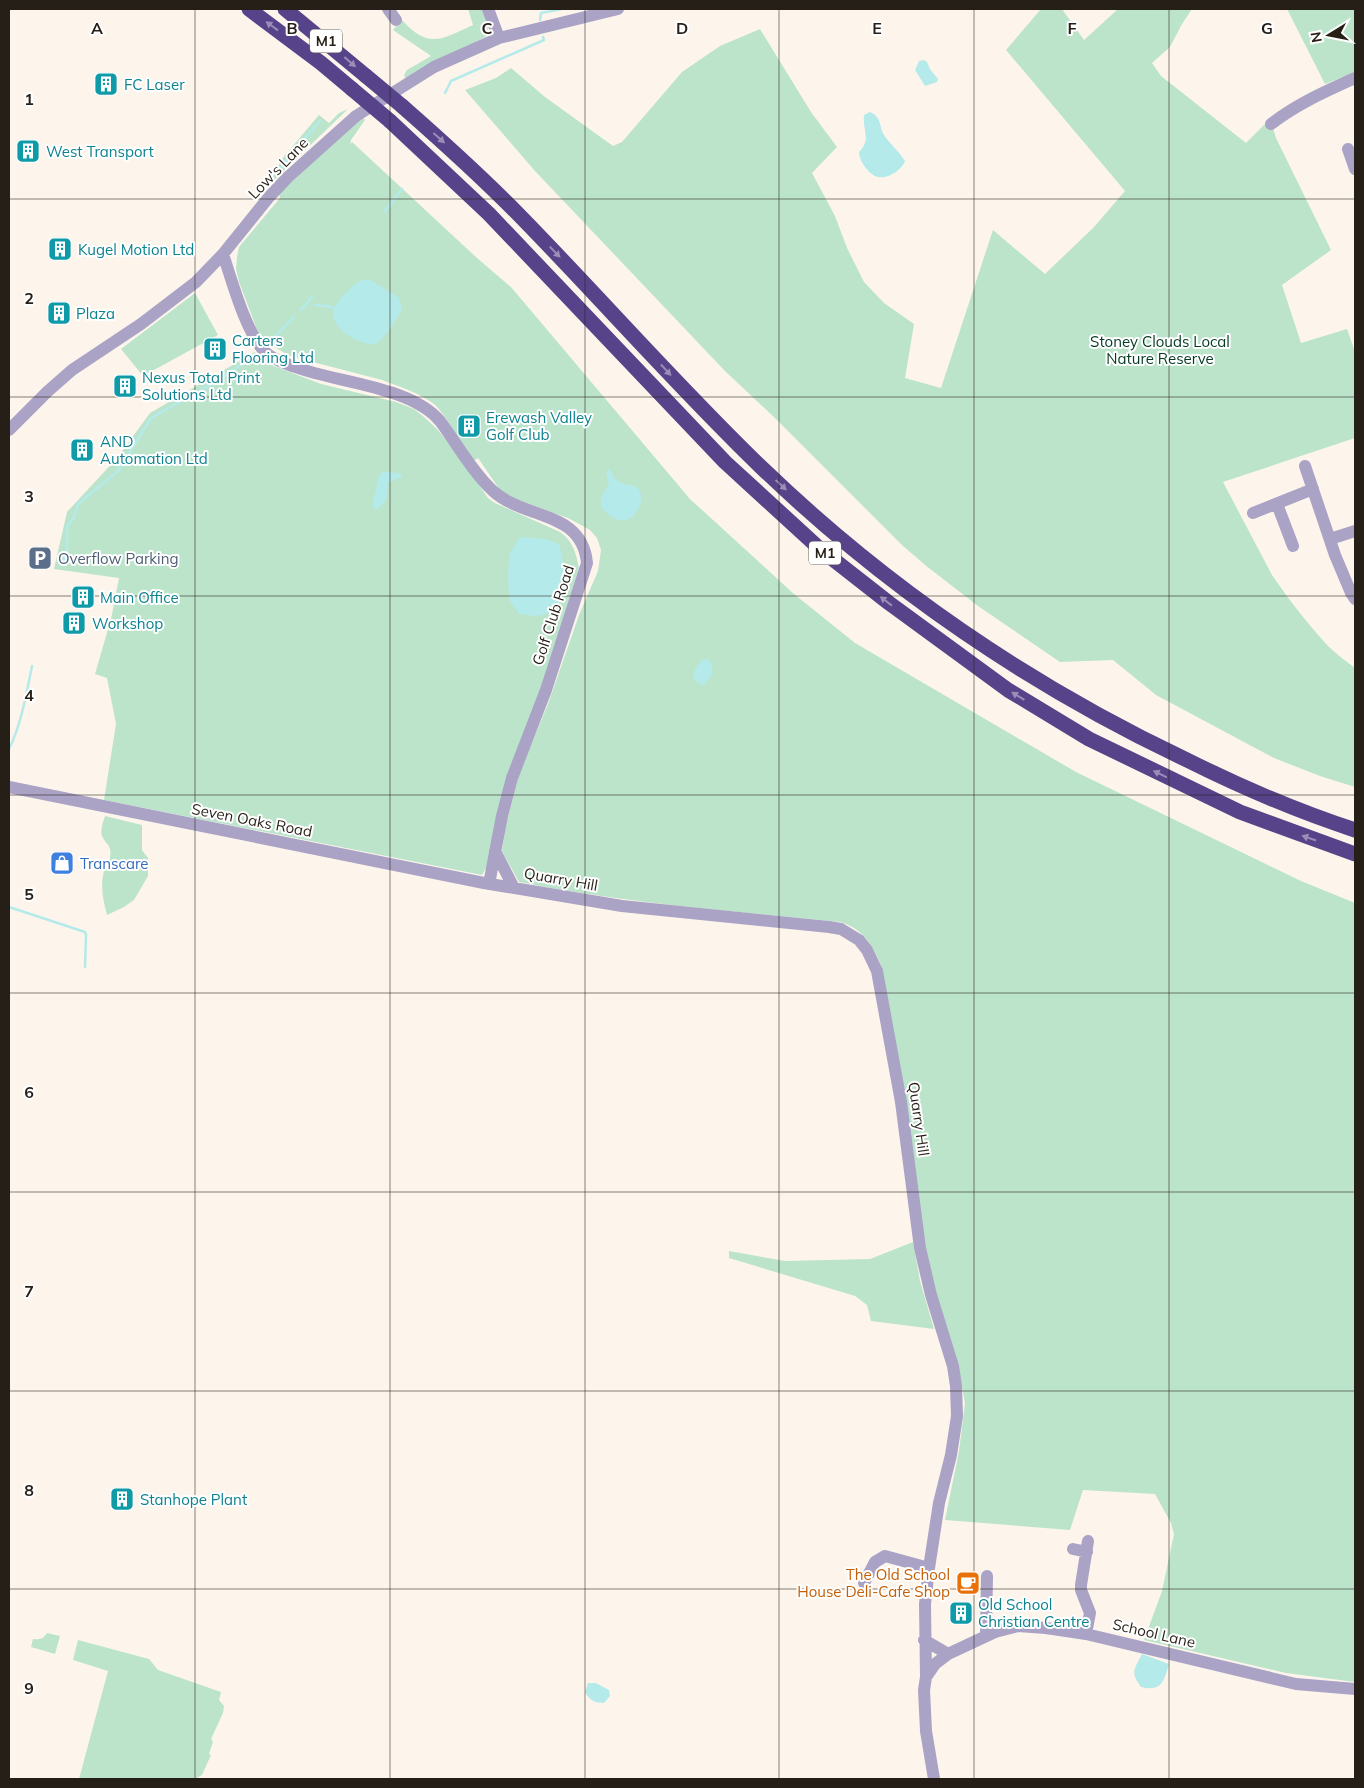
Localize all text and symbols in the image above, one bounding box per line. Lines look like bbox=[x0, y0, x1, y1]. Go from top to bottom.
north arrow bbox=[1304, 10, 1354, 60]
text: A bbox=[91, 18, 103, 38]
text: B bbox=[286, 18, 298, 38]
text: C bbox=[482, 18, 493, 38]
text: D bbox=[676, 18, 688, 38]
text: E bbox=[872, 18, 882, 38]
text: F bbox=[1067, 18, 1077, 38]
text: G bbox=[1261, 18, 1273, 38]
one-way arrow bbox=[265, 21, 279, 31]
road number: M1 bbox=[310, 29, 342, 52]
text: N bbox=[1306, 30, 1326, 44]
one-way arrow bbox=[343, 56, 356, 67]
building icon: FC Laser bbox=[93, 71, 119, 97]
place label: FC Laser bbox=[124, 75, 185, 94]
text: 1 bbox=[24, 89, 34, 109]
street label: Low's Lane bbox=[244, 133, 312, 203]
one-way arrow bbox=[432, 133, 445, 144]
building icon: West Transport bbox=[15, 138, 41, 164]
place label: West Transport bbox=[46, 142, 154, 161]
building icon: Kugel Motion Ltd bbox=[47, 236, 73, 262]
place label: Kugel Motion Ltd bbox=[78, 240, 194, 259]
one-way arrow bbox=[549, 246, 561, 258]
text: 2 bbox=[24, 288, 34, 308]
building icon: Plaza bbox=[46, 300, 72, 326]
place label: Plaza bbox=[76, 304, 115, 323]
place label: Carters Flooring Ltd bbox=[232, 331, 314, 367]
park label: Stoney Clouds Local Nature Reserve bbox=[1090, 332, 1230, 368]
building icon: Carters Flooring Ltd bbox=[202, 336, 228, 362]
one-way arrow bbox=[660, 364, 672, 376]
place label: Nexus Total Print Solutions Ltd bbox=[142, 368, 260, 404]
building icon: Nexus Total Print Solutions Ltd bbox=[112, 373, 138, 399]
place label: Erewash Valley Golf Club bbox=[486, 408, 592, 444]
building icon: Erewash Valley Golf Club bbox=[456, 413, 482, 439]
place label: AND Automation Ltd bbox=[100, 432, 208, 468]
building icon: AND Automation Ltd bbox=[69, 437, 95, 463]
one-way arrow bbox=[774, 479, 786, 491]
text: 3 bbox=[24, 486, 34, 506]
road number: M1 bbox=[809, 542, 841, 564]
parking icon: Overflow Parking bbox=[27, 545, 53, 571]
place label: Overflow Parking bbox=[58, 549, 178, 568]
street label: Golf Club Road bbox=[528, 562, 578, 668]
building icon: Main Office bbox=[70, 584, 96, 610]
place label: Main Office bbox=[100, 588, 179, 607]
one-way arrow bbox=[880, 595, 893, 606]
building icon: Workshop bbox=[61, 610, 87, 636]
place label: Workshop bbox=[92, 614, 163, 633]
text: 4 bbox=[24, 685, 34, 705]
one-way arrow bbox=[1011, 691, 1024, 700]
one-way arrow bbox=[1153, 770, 1167, 778]
street label: Seven Oaks Road bbox=[190, 799, 314, 841]
one-way arrow bbox=[1301, 834, 1316, 842]
shop icon: Transcare bbox=[49, 850, 75, 876]
place label: Transcare bbox=[80, 854, 148, 873]
street label: Quarry Hill bbox=[523, 863, 599, 895]
text: 5 bbox=[24, 884, 34, 904]
street label: Quarry Hill bbox=[904, 1081, 934, 1157]
text: 6 bbox=[24, 1082, 34, 1102]
text: 7 bbox=[24, 1281, 34, 1301]
text: 8 bbox=[24, 1480, 34, 1500]
building icon: Stanhope Plant bbox=[109, 1486, 135, 1512]
place label: Stanhope Plant bbox=[140, 1490, 247, 1509]
place label: The Old School House Deli-Cafe Shop bbox=[797, 1565, 950, 1601]
cafe icon: The Old School House Deli-Cafe Shop bbox=[955, 1570, 981, 1596]
place label: Old School Christian Centre bbox=[978, 1595, 1089, 1631]
building icon: Old School Christian Centre bbox=[948, 1600, 974, 1626]
street label: School Lane bbox=[1111, 1614, 1197, 1652]
text: 9 bbox=[24, 1678, 34, 1698]

